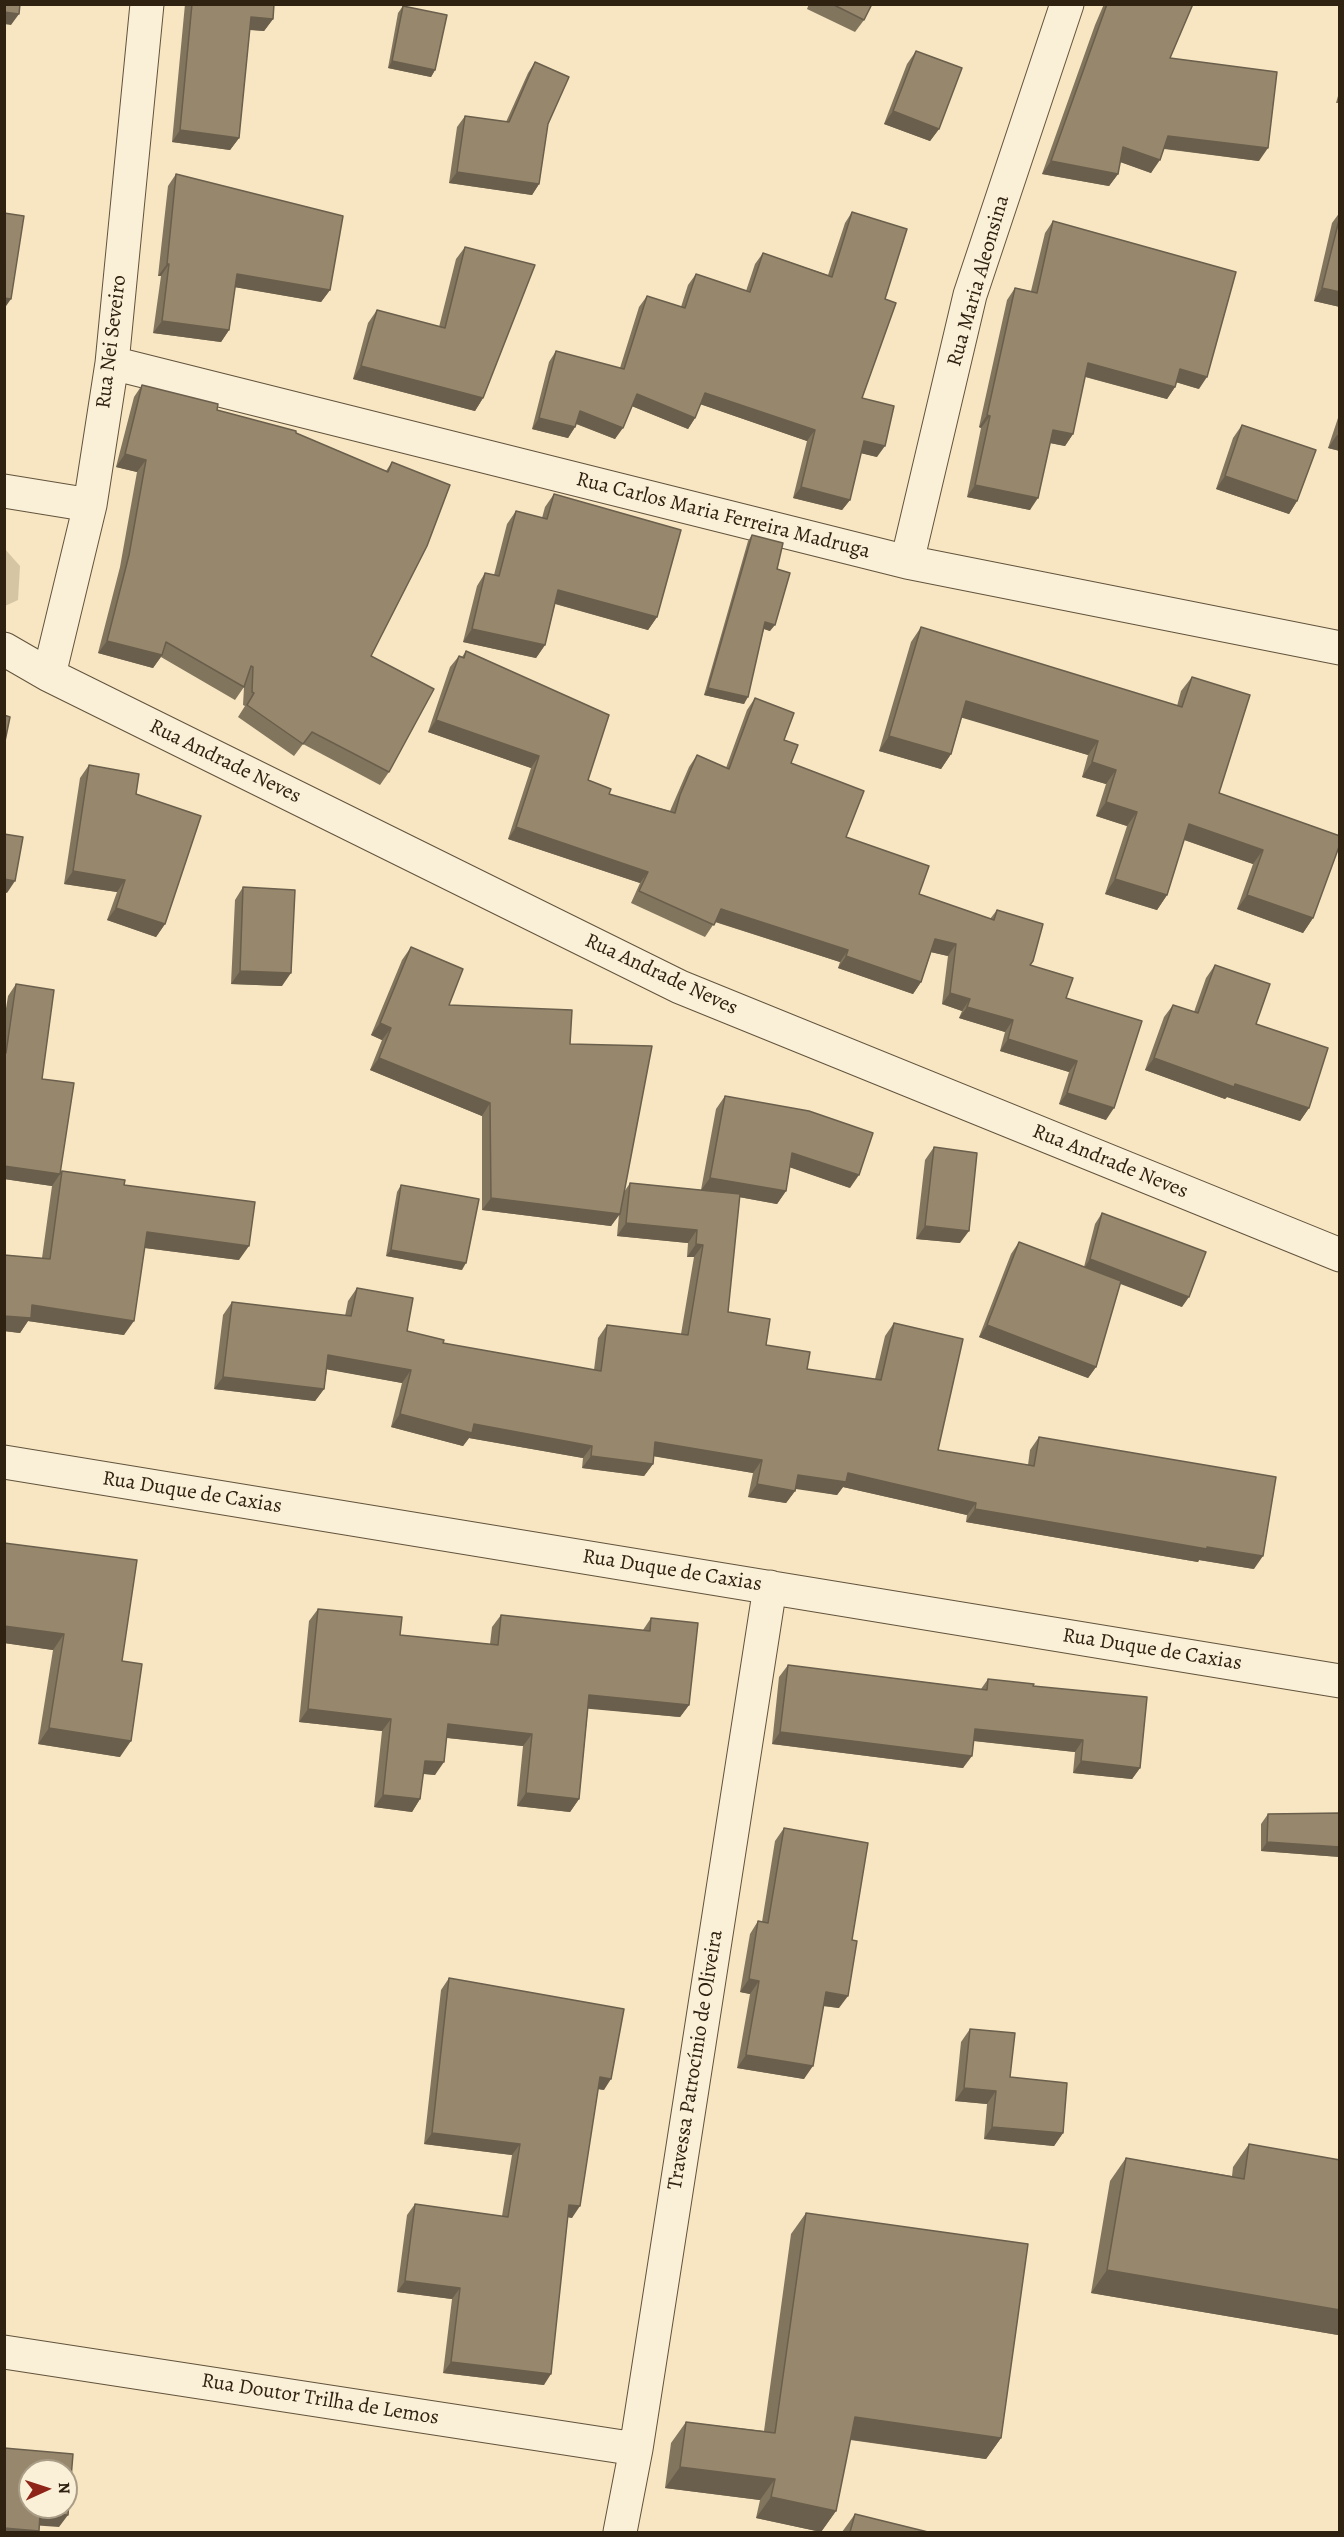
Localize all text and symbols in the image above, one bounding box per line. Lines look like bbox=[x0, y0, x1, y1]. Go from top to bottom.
street label: Rua Maria Aleonsina bbox=[943, 193, 1015, 369]
street label: Rua Nei Seveiro bbox=[91, 274, 133, 410]
street label: Rua Carlos Maria Ferreira Madruga bbox=[573, 467, 873, 565]
street label: Rua Andrade Neves bbox=[145, 714, 305, 810]
street label: Rua Andrade Neves bbox=[581, 929, 741, 1021]
street label: Rua Andrade Neves bbox=[1029, 1119, 1191, 1205]
street label: Rua Duque de Caxias bbox=[100, 1466, 284, 1520]
street label: Rua Duque de Caxias bbox=[580, 1544, 764, 1598]
street label: Rua Duque de Caxias bbox=[1060, 1623, 1244, 1677]
street label: Travessa Patrocínio de Oliveira bbox=[663, 1928, 729, 2192]
street label: Rua Doutor Trilha de Lemos bbox=[199, 2369, 441, 2431]
north arrow bbox=[18, 2459, 78, 2519]
text: N bbox=[53, 2482, 75, 2495]

